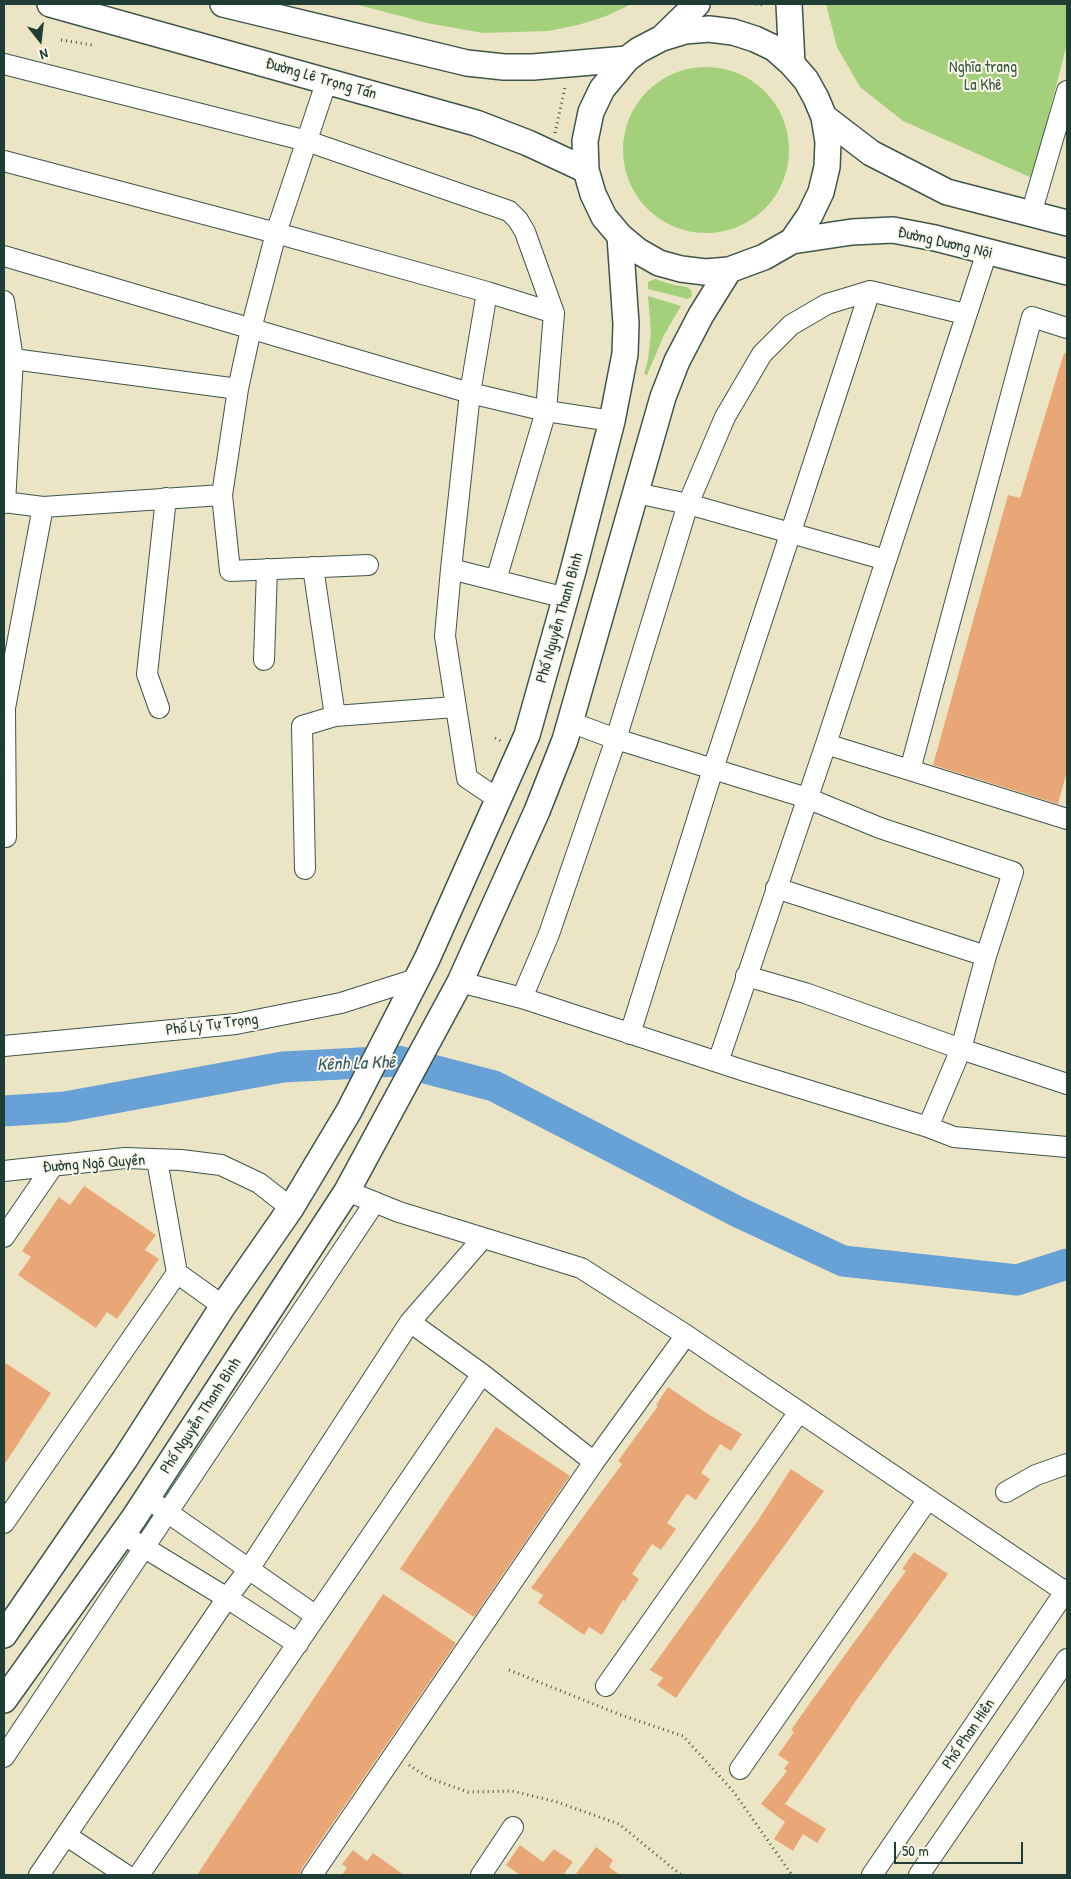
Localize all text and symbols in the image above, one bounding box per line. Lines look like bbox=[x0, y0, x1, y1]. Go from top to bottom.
north arrow bbox=[15, 15, 65, 65]
text: N bbox=[38, 45, 50, 65]
street label: Đường Lê Trọng Tấn bbox=[263, 54, 379, 104]
park label: Nghĩa trang La Khê bbox=[949, 58, 1017, 96]
street label: Đường Dương Nội bbox=[896, 223, 994, 263]
street label: Phố Nguyễn Thanh Bình bbox=[532, 551, 588, 685]
street label: Phố Lý Tự Trọng bbox=[165, 1010, 259, 1040]
water label: Kênh La Khê bbox=[316, 1052, 396, 1076]
street label: Đường Ngô Quyền bbox=[42, 1151, 146, 1177]
street label: Phố Nguyễn Thanh Bình bbox=[156, 1354, 246, 1478]
street label: Phố Phan Hiền bbox=[938, 1695, 1000, 1773]
scale bar bbox=[896, 1832, 1025, 1864]
text: 50 m bbox=[902, 1840, 929, 1861]

